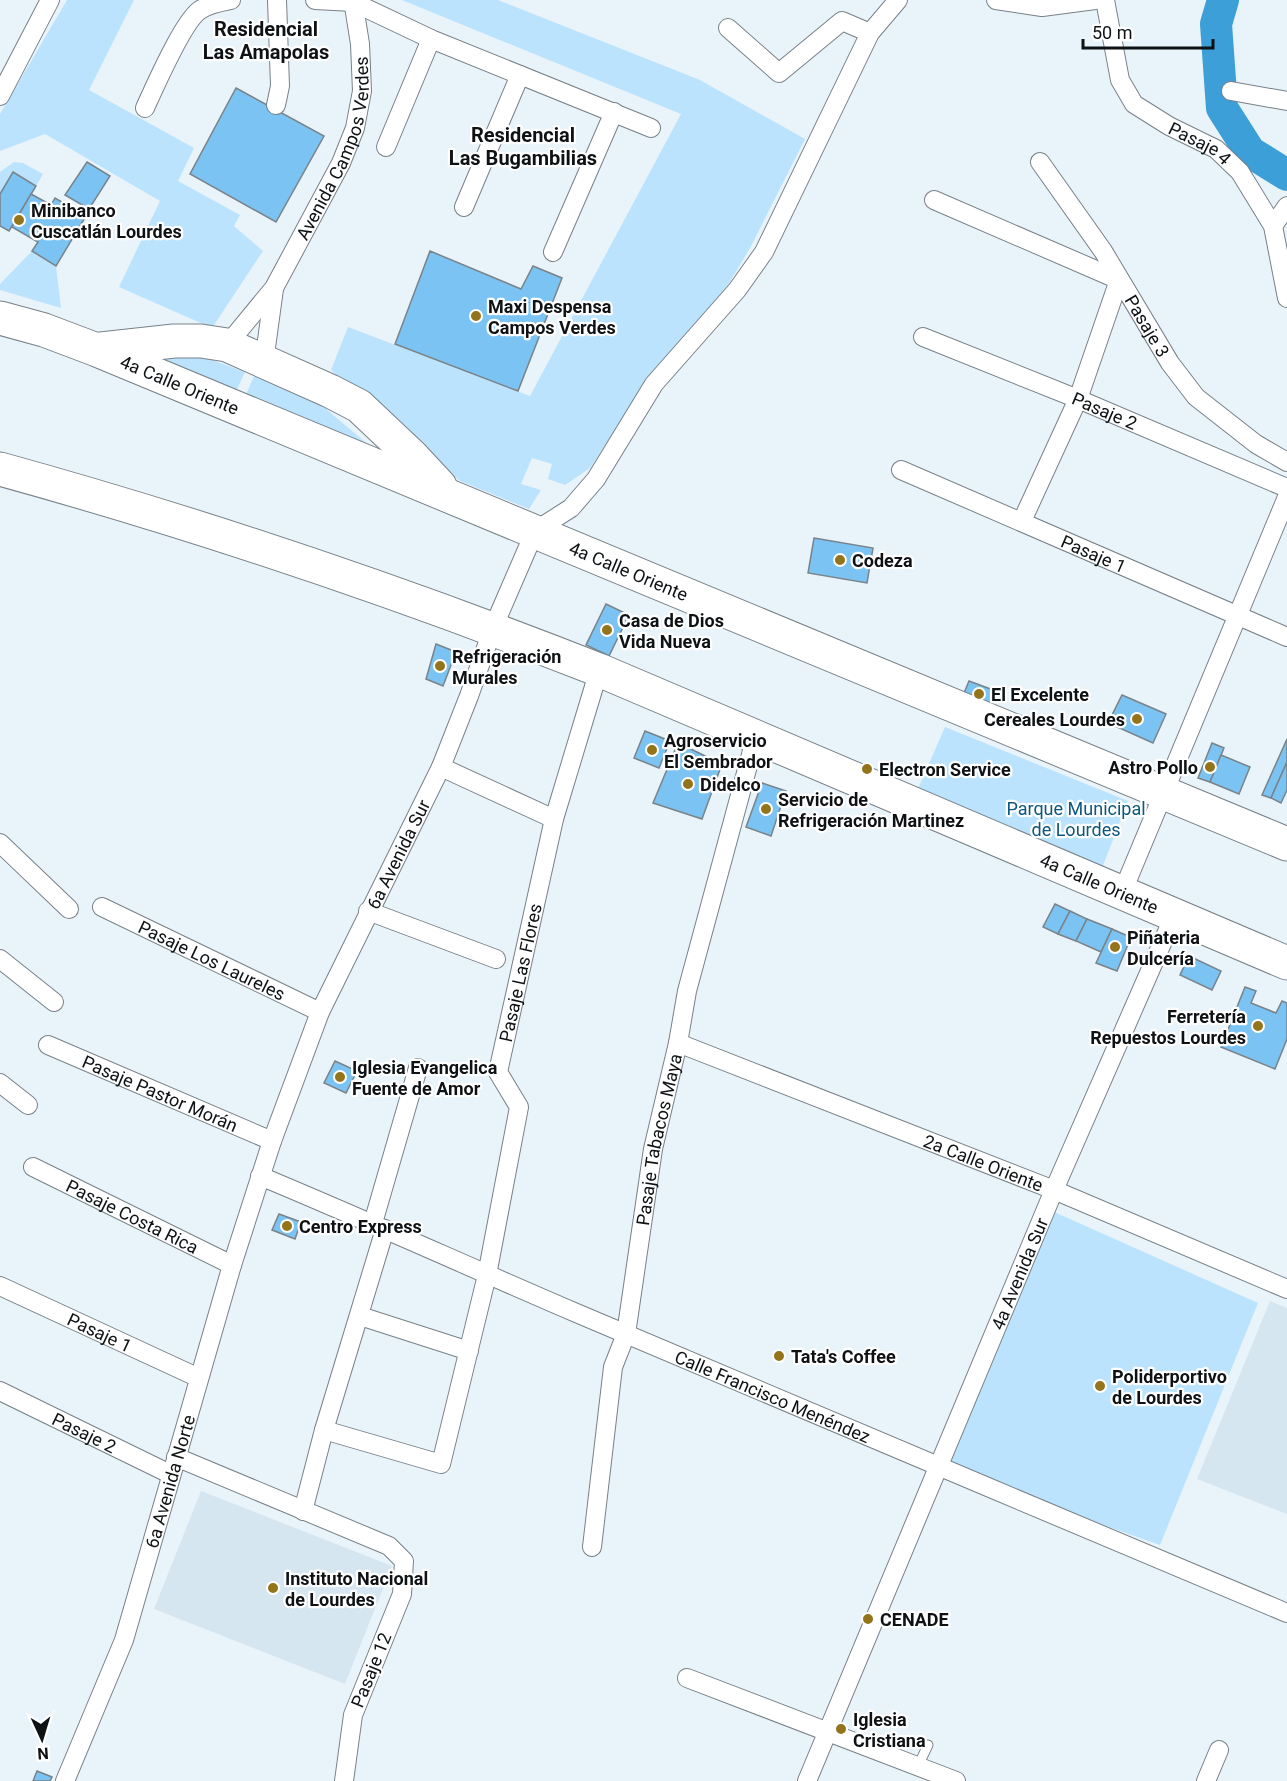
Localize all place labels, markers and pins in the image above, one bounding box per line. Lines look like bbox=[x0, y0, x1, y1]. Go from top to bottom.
place label: Minibanco Cuscatlán Lourdes bbox=[31, 200, 182, 242]
marker: Minibanco Cuscatlán Lourdes bbox=[12, 213, 26, 227]
place label: Maxi Despensa Campos Verdes bbox=[488, 296, 616, 338]
marker: Maxi Despensa Campos Verdes bbox=[469, 309, 483, 323]
place label: Codeza bbox=[852, 550, 913, 571]
marker: Codeza bbox=[833, 553, 847, 567]
place label: Casa de Dios Vida Nueva bbox=[619, 610, 724, 652]
marker: Casa de Dios Vida Nueva bbox=[600, 623, 614, 637]
place label: Refrigeración Murales bbox=[452, 646, 561, 688]
marker: Refrigeración Murales bbox=[433, 659, 447, 673]
place label: El Excelente bbox=[991, 684, 1089, 705]
marker: El Excelente bbox=[972, 687, 986, 701]
place label: Cereales Lourdes bbox=[984, 709, 1125, 730]
marker: Cereales Lourdes bbox=[1130, 712, 1144, 726]
place label: Agroservicio El Sembrador bbox=[664, 730, 773, 772]
marker: Agroservicio El Sembrador bbox=[645, 743, 659, 757]
place label: Astro Pollo bbox=[1108, 757, 1198, 778]
place label: Electron Service bbox=[879, 759, 1011, 780]
marker: Astro Pollo bbox=[1203, 760, 1217, 774]
marker: Electron Service bbox=[860, 762, 874, 776]
place label: Didelco bbox=[700, 774, 761, 795]
marker: Didelco bbox=[681, 777, 695, 791]
place label: Servicio de Refrigeración Martinez bbox=[778, 789, 964, 831]
marker: Servicio de Refrigeración Martinez bbox=[759, 802, 773, 816]
place label: Piñateria Dulcería bbox=[1127, 927, 1200, 969]
marker: Piñateria Dulcería bbox=[1108, 940, 1122, 954]
place label: Ferretería Repuestos Lourdes bbox=[1090, 1006, 1246, 1048]
marker: Ferretería Repuestos Lourdes bbox=[1251, 1019, 1265, 1033]
place label: Iglesia Evangelica Fuente de Amor bbox=[352, 1057, 498, 1099]
marker: Iglesia Evangelica Fuente de Amor bbox=[333, 1070, 347, 1084]
place label: Centro Express bbox=[299, 1216, 422, 1237]
marker: Centro Express bbox=[280, 1219, 294, 1233]
place label: Tata's Coffee bbox=[791, 1346, 896, 1367]
marker: Tata's Coffee bbox=[772, 1349, 786, 1363]
place label: Poliderportivo de Lourdes bbox=[1112, 1366, 1227, 1408]
marker: Poliderportivo de Lourdes bbox=[1093, 1379, 1107, 1393]
place label: Instituto Nacional de Lourdes bbox=[285, 1568, 428, 1610]
marker: Instituto Nacional de Lourdes bbox=[266, 1581, 280, 1595]
place label: CENADE bbox=[880, 1609, 949, 1630]
marker: CENADE bbox=[861, 1612, 875, 1626]
place label: Iglesia Cristiana bbox=[853, 1709, 926, 1751]
marker: Iglesia Cristiana bbox=[834, 1722, 848, 1736]

